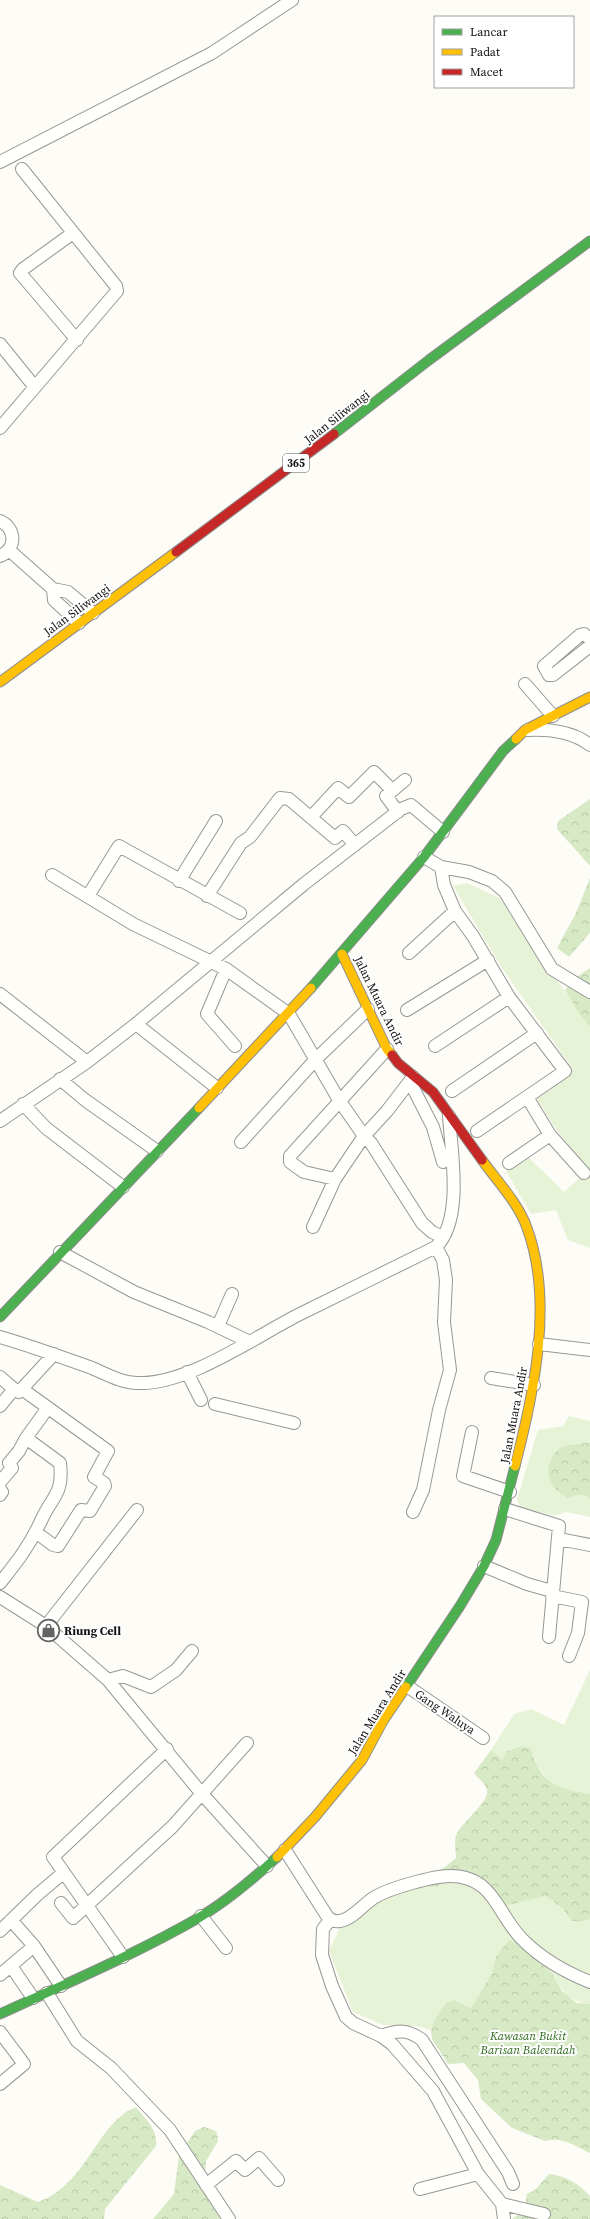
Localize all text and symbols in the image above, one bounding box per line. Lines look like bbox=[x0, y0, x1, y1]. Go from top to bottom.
legend bbox=[434, 16, 574, 88]
text: Lancar bbox=[470, 24, 507, 40]
text: Padat bbox=[470, 44, 500, 60]
text: Macet bbox=[470, 64, 503, 80]
street label: Jalan Siliwangi bbox=[300, 386, 373, 448]
road number: 365 bbox=[283, 454, 309, 472]
street label: Jalan Siliwangi bbox=[40, 580, 114, 640]
street label: Jalan Muara Andir bbox=[350, 953, 408, 1049]
street label: Jalan Muara Andir bbox=[497, 1365, 531, 1466]
shop icon: Riung Cell bbox=[36, 1618, 62, 1644]
place label: Riung Cell bbox=[64, 1623, 121, 1639]
street label: Jalan Muara Andir bbox=[344, 1666, 410, 1759]
street label: Gang Waluya bbox=[412, 1686, 479, 1738]
park label: Kawasan Bukit Barisan Baleendah bbox=[479, 2028, 576, 2058]

